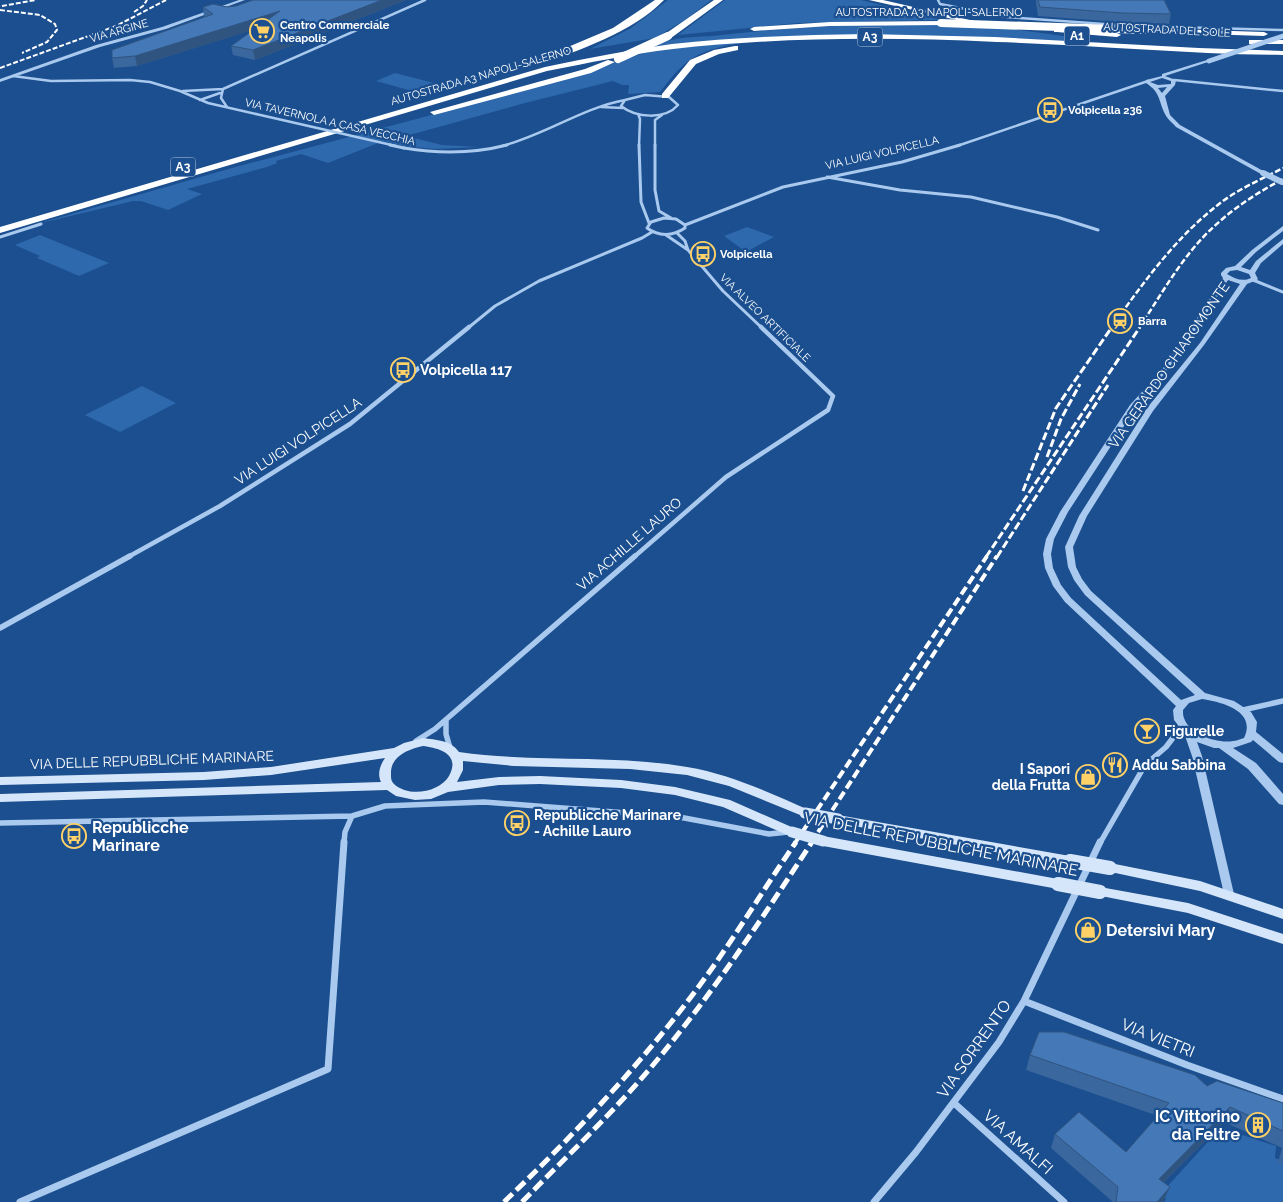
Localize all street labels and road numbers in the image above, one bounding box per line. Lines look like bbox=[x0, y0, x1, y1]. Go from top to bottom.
street label: AUTOSTRADA A3 NAPOLI-SALERNO bbox=[835, 6, 1023, 19]
street label: VIA ARGINE bbox=[88, 16, 150, 46]
street label: AUTOSTRADA DEL SOLE bbox=[1103, 20, 1231, 40]
road number: A1 bbox=[1064, 27, 1090, 46]
road number: A3 bbox=[858, 28, 882, 46]
street label: AUTOSTRADA A3 NAPOLI-SALERNO bbox=[389, 44, 573, 108]
street label: VIA TAVERNOLA A CASA VECCHIA bbox=[243, 96, 417, 148]
street label: VIA LUIGI VOLPICELLA bbox=[824, 133, 941, 172]
road number: A3 bbox=[170, 158, 196, 176]
street label: VIA ALVEO ARTIFICIALE bbox=[717, 271, 813, 365]
street label: VIA GERARDO CHIAROMONTE bbox=[1105, 279, 1233, 451]
street label: VIA LUIGI VOLPICELLA bbox=[232, 394, 365, 488]
street label: VIA ACHILLE LAURO bbox=[573, 494, 685, 594]
street label: VIA DELLE REPUBBLICHE MARINARE bbox=[30, 748, 274, 772]
street label: VIA DELLE REPUBBLICHE MARINARE bbox=[802, 808, 1080, 880]
street label: VIA SORRENTO bbox=[933, 996, 1015, 1102]
street label: VIA VIETRI bbox=[1119, 1015, 1197, 1061]
street label: VIA AMALFI bbox=[979, 1106, 1057, 1178]

